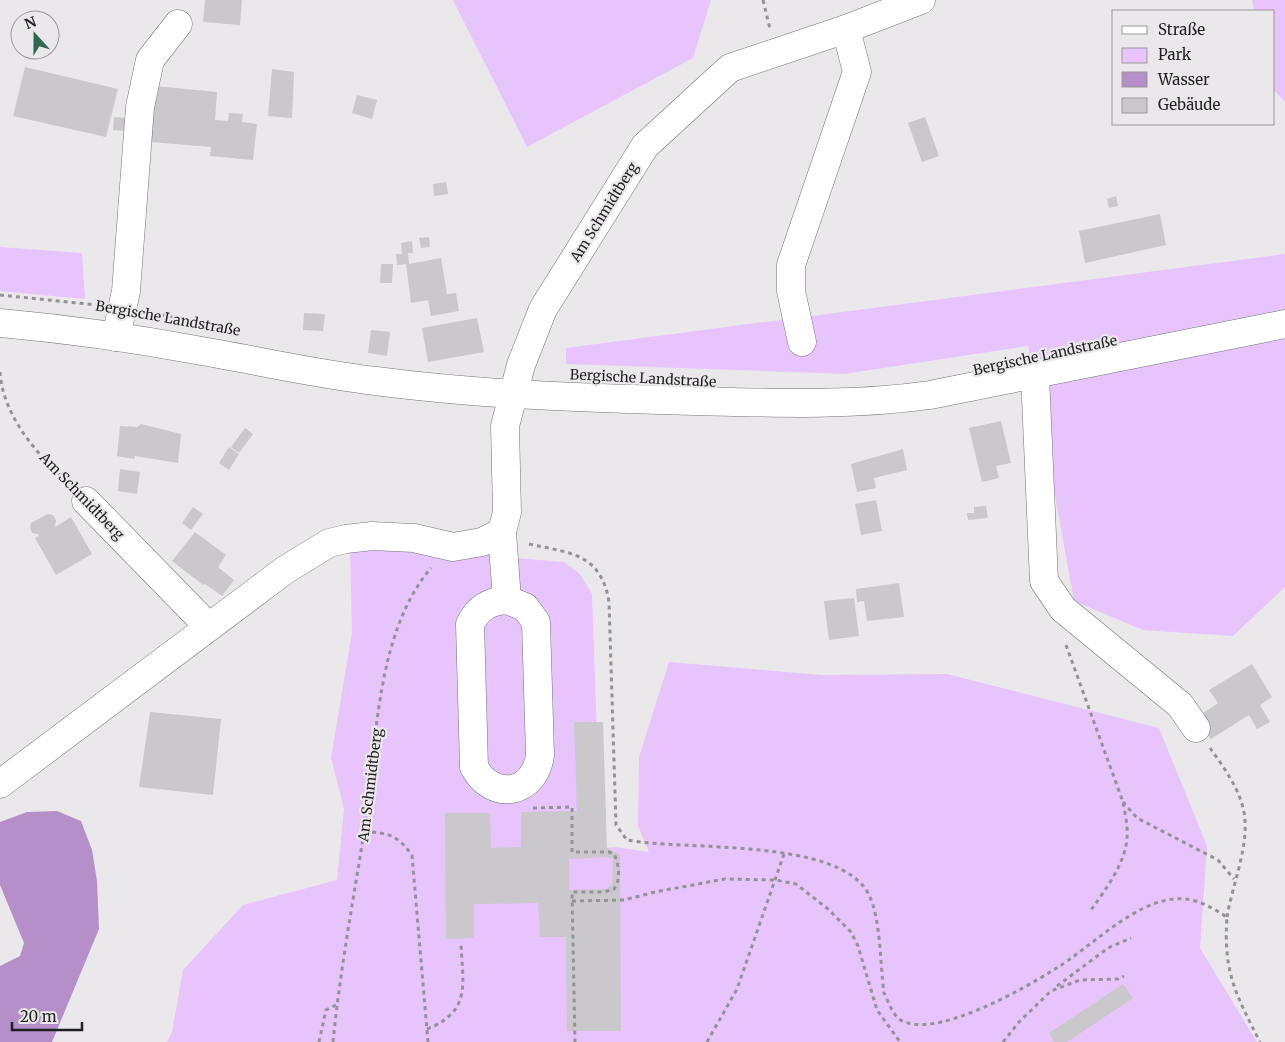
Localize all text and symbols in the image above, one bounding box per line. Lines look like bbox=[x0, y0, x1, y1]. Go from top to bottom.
north arrow bbox=[10, 10, 60, 60]
legend bbox=[1112, 10, 1275, 125]
text: N bbox=[22, 12, 39, 33]
text: Straße bbox=[1158, 20, 1205, 39]
text: Park bbox=[1158, 45, 1192, 64]
text: Wasser bbox=[1157, 70, 1210, 89]
text: Gebäude bbox=[1158, 95, 1221, 114]
street label: Am Schmidtberg bbox=[566, 158, 642, 266]
street label: Bergische Landstraße bbox=[94, 296, 242, 340]
street label: Bergische Landstraße bbox=[971, 331, 1119, 379]
street label: Bergische Landstraße bbox=[569, 365, 717, 391]
street label: Am Schmidtberg bbox=[35, 448, 129, 544]
street label: Am Schmidtberg bbox=[354, 727, 386, 844]
scale bar bbox=[12, 1000, 82, 1032]
text: 20 m bbox=[20, 1007, 57, 1026]

